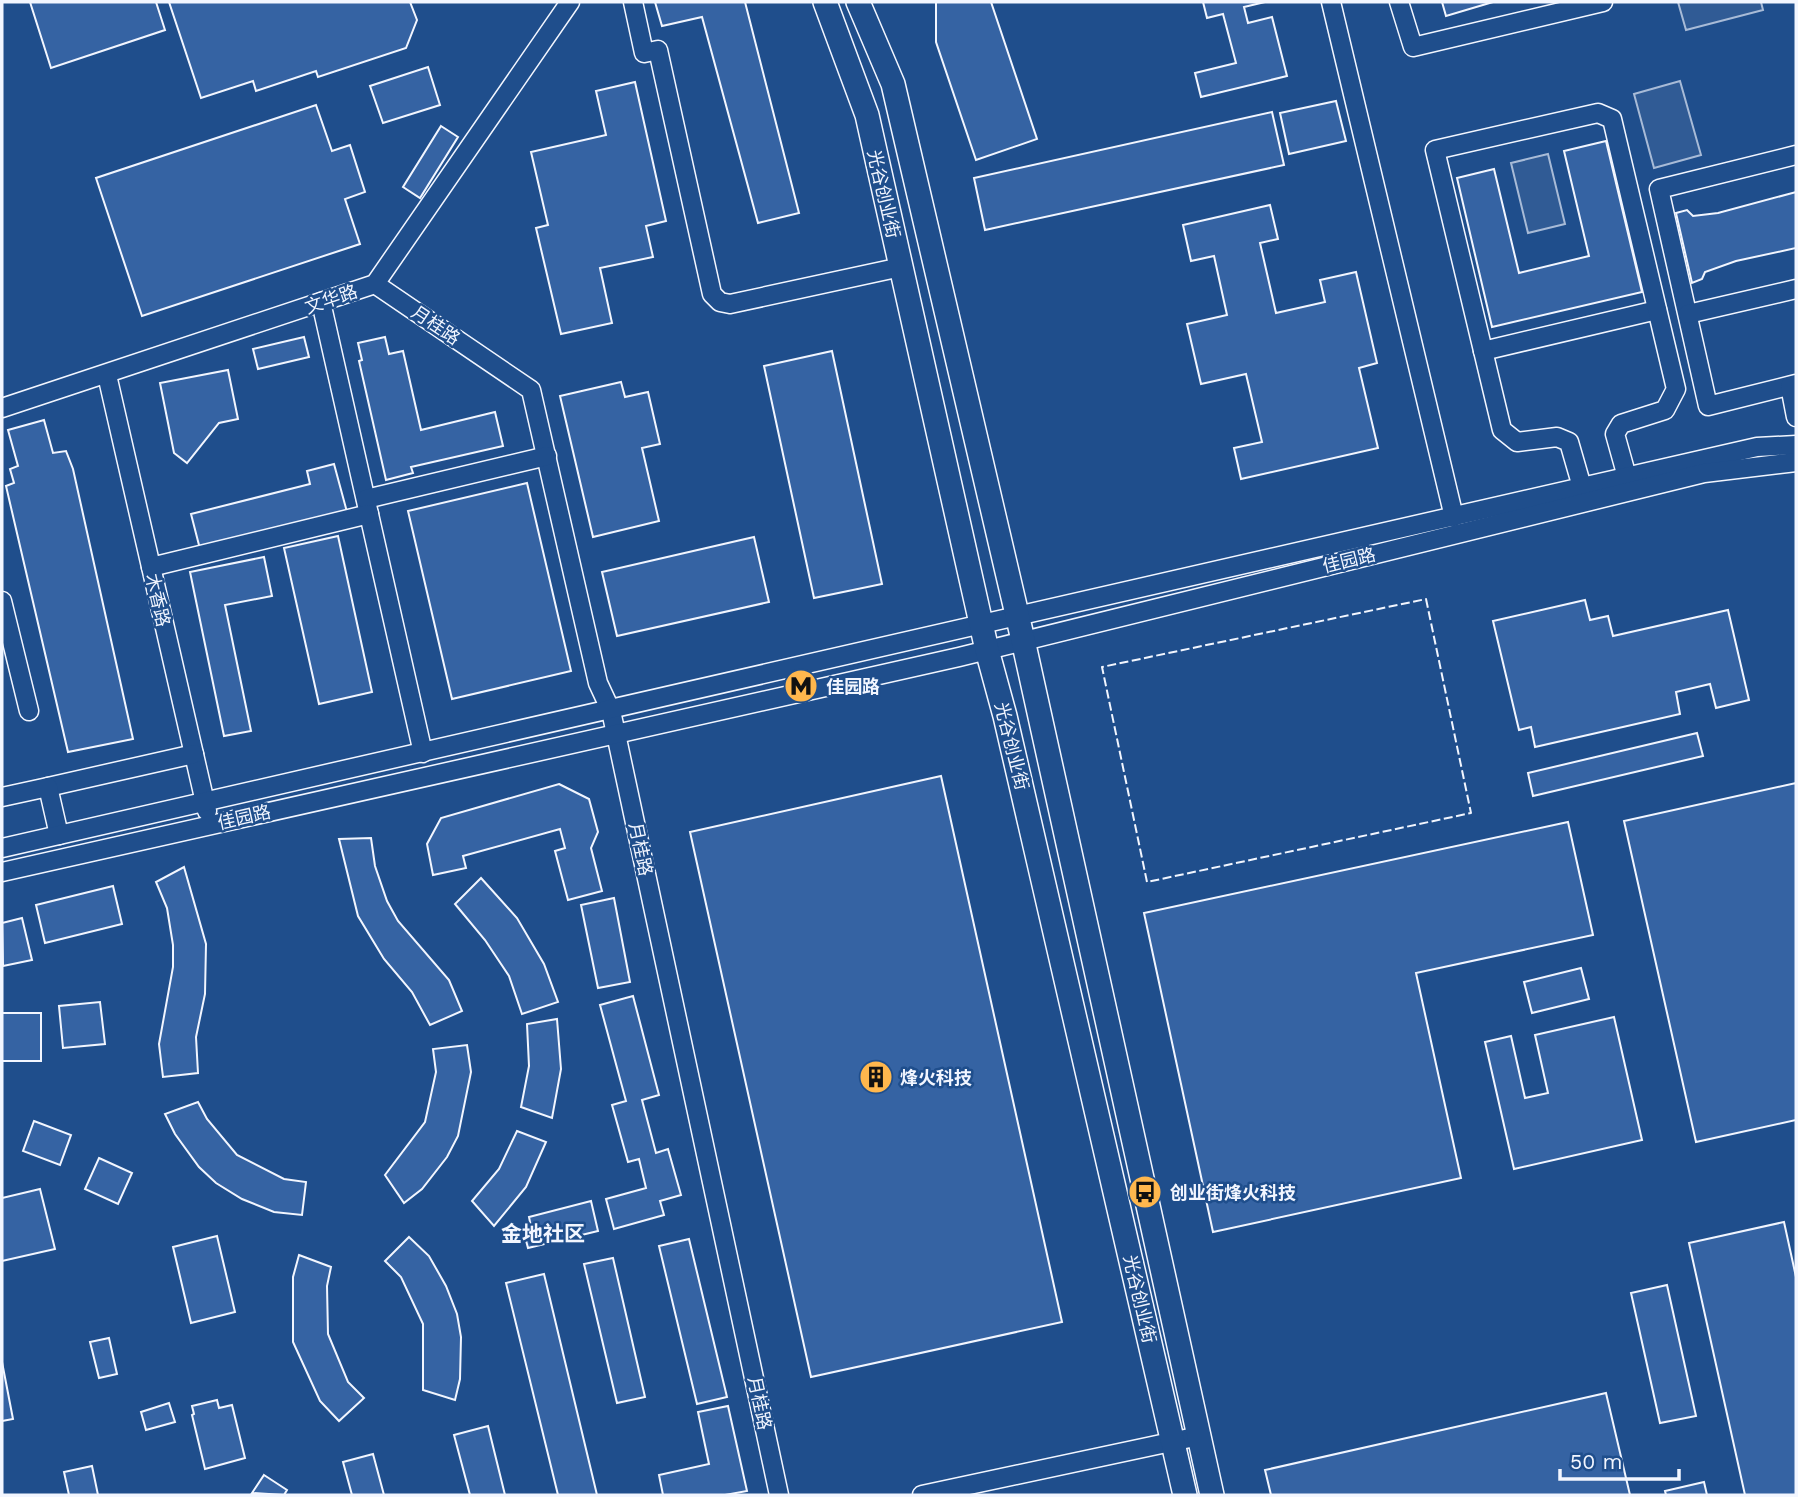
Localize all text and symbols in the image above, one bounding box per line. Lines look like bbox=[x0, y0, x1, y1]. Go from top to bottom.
street label: 光谷创业街 bbox=[864, 148, 904, 240]
street label: 文华路 bbox=[302, 280, 360, 318]
street label: 月桂路 bbox=[408, 301, 464, 349]
street label: 佳园路 bbox=[1320, 543, 1378, 577]
street label: 木香路 bbox=[142, 571, 174, 629]
metro station icon: 佳园路 bbox=[782, 667, 820, 705]
place label: 佳园路 bbox=[826, 676, 880, 697]
street label: 光谷创业街 bbox=[991, 700, 1033, 792]
street label: 佳园路 bbox=[215, 801, 273, 833]
street label: 月桂路 bbox=[625, 820, 657, 878]
building icon: 烽火科技 bbox=[857, 1058, 895, 1096]
place label: 烽火科技 bbox=[900, 1067, 972, 1088]
bus stop icon: 创业街烽火科技 bbox=[1126, 1173, 1164, 1211]
place label: 创业街烽火科技 bbox=[1170, 1182, 1296, 1203]
district label: 金地社区 bbox=[501, 1221, 585, 1246]
street label: 光谷创业街 bbox=[1120, 1253, 1160, 1345]
street label: 月桂路 bbox=[744, 1374, 776, 1432]
scale bar bbox=[1560, 1438, 1679, 1482]
text: 50 m bbox=[1570, 1449, 1622, 1474]

